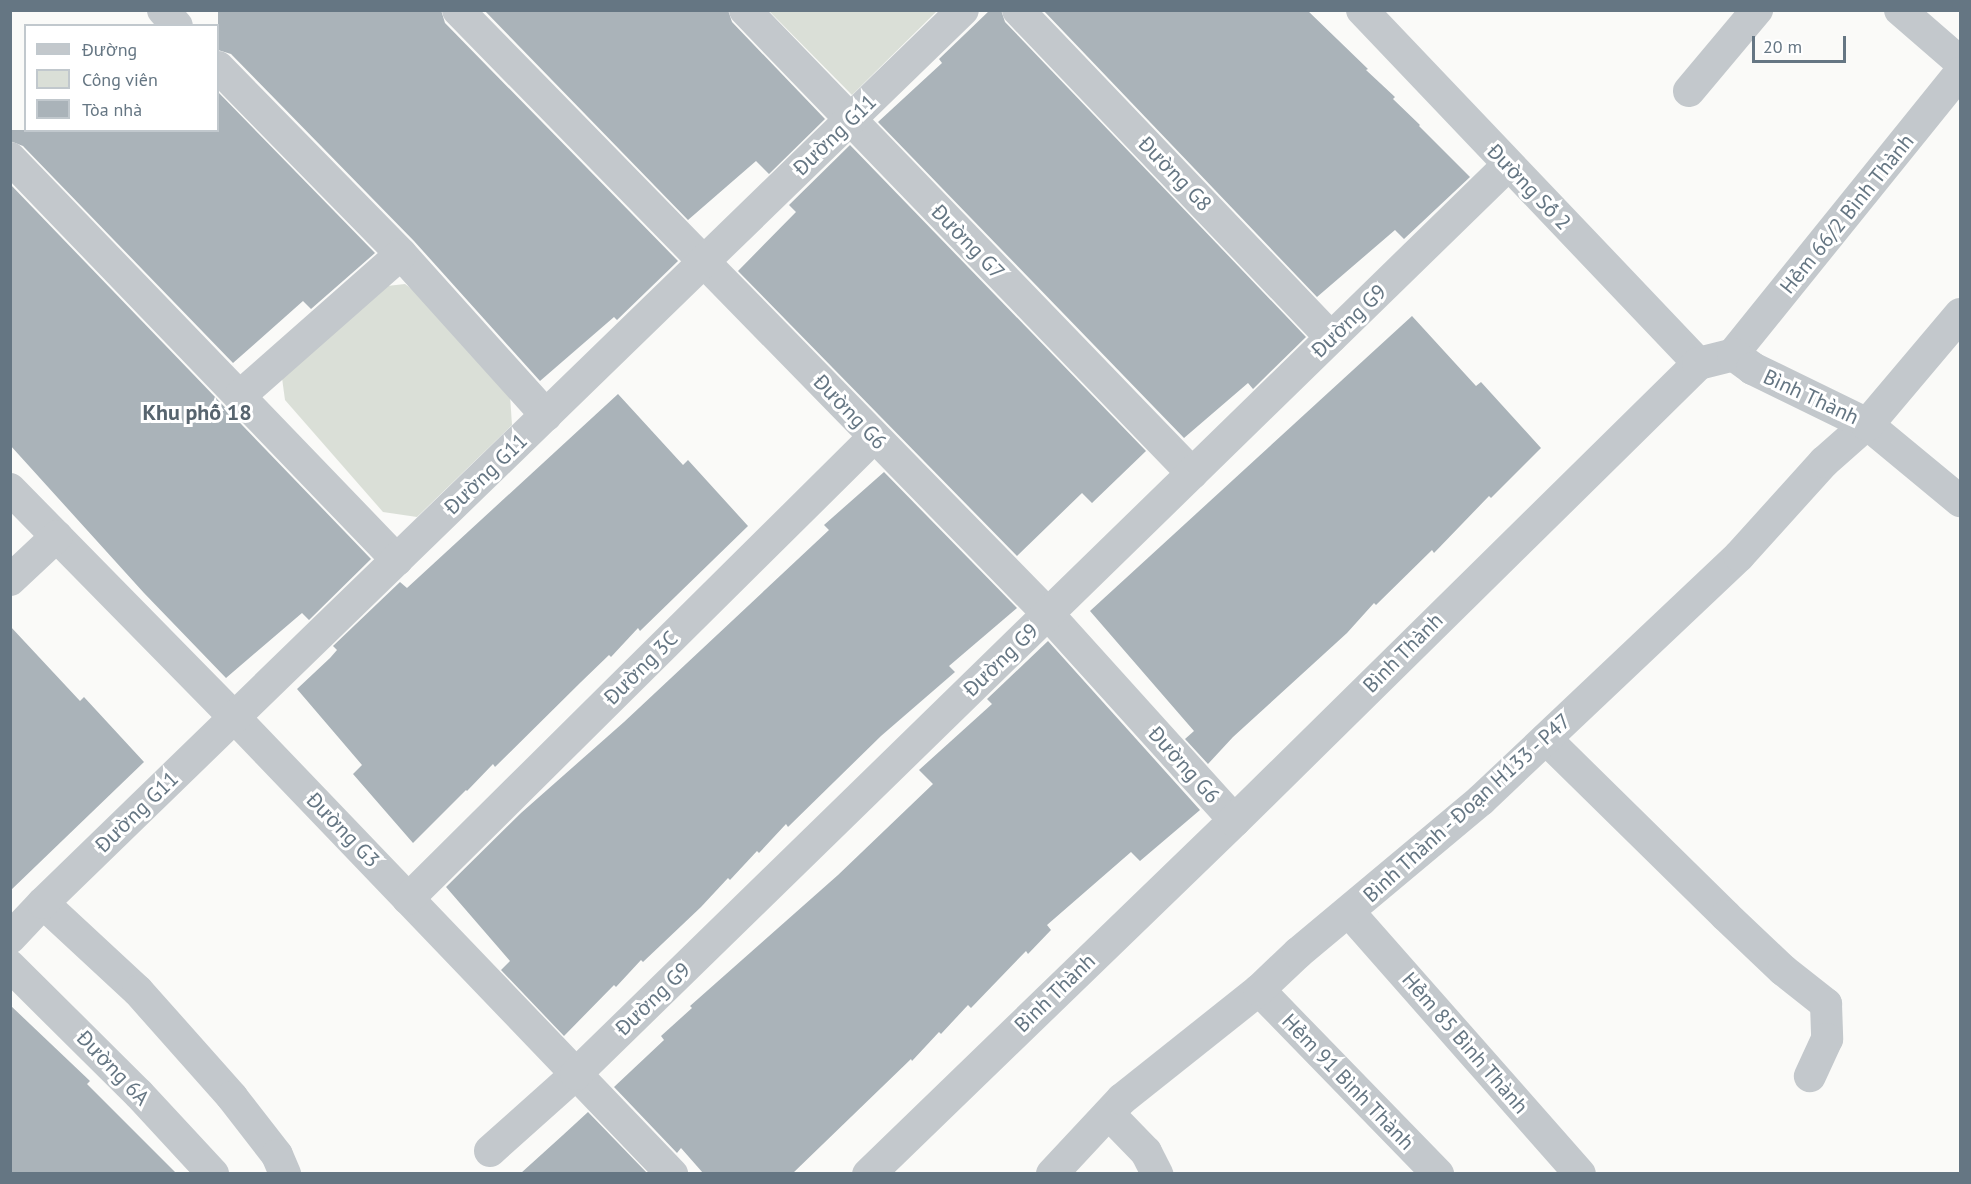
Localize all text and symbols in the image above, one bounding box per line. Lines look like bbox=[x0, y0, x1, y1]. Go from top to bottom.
legend bbox=[24, 24, 219, 132]
scale bar bbox=[1755, 24, 1850, 62]
text: 20 m bbox=[1763, 35, 1802, 58]
text: Đường bbox=[82, 38, 137, 61]
text: Công viên bbox=[82, 68, 158, 91]
street label: Đường G11 bbox=[788, 89, 882, 181]
text: Tòa nhà bbox=[82, 98, 142, 121]
street label: Hẻm 66/2 Bình Thành bbox=[1775, 129, 1919, 299]
street label: Đường G8 bbox=[1133, 131, 1217, 217]
street label: Đường Số 2 bbox=[1482, 139, 1576, 235]
street label: Đường G7 bbox=[926, 199, 1010, 285]
street label: Đường G9 bbox=[1306, 279, 1392, 363]
street label: Bình Thành bbox=[1759, 364, 1863, 430]
street label: Đường G6 bbox=[808, 369, 892, 455]
district label: Khu phố 18 bbox=[142, 400, 252, 426]
street label: Đường G11 bbox=[439, 428, 533, 520]
street label: Bình Thành bbox=[1358, 608, 1448, 698]
street label: Đường G9 bbox=[958, 618, 1044, 702]
street label: Đường 3C bbox=[599, 626, 683, 710]
street label: Bình Thành - Đoạn H133 - P47 bbox=[1355, 706, 1579, 910]
street label: Đường G6 bbox=[1143, 722, 1225, 808]
street label: Đường G11 bbox=[90, 766, 184, 858]
street label: Đường G3 bbox=[301, 787, 385, 873]
street label: Bình Thành bbox=[1009, 948, 1101, 1038]
street label: Đường G9 bbox=[610, 957, 696, 1041]
street label: Hẻm 85 Bình Thành bbox=[1396, 967, 1534, 1119]
street label: Hẻm 91 Bình Thành bbox=[1276, 1009, 1420, 1155]
street label: Đường 6A bbox=[71, 1026, 155, 1110]

